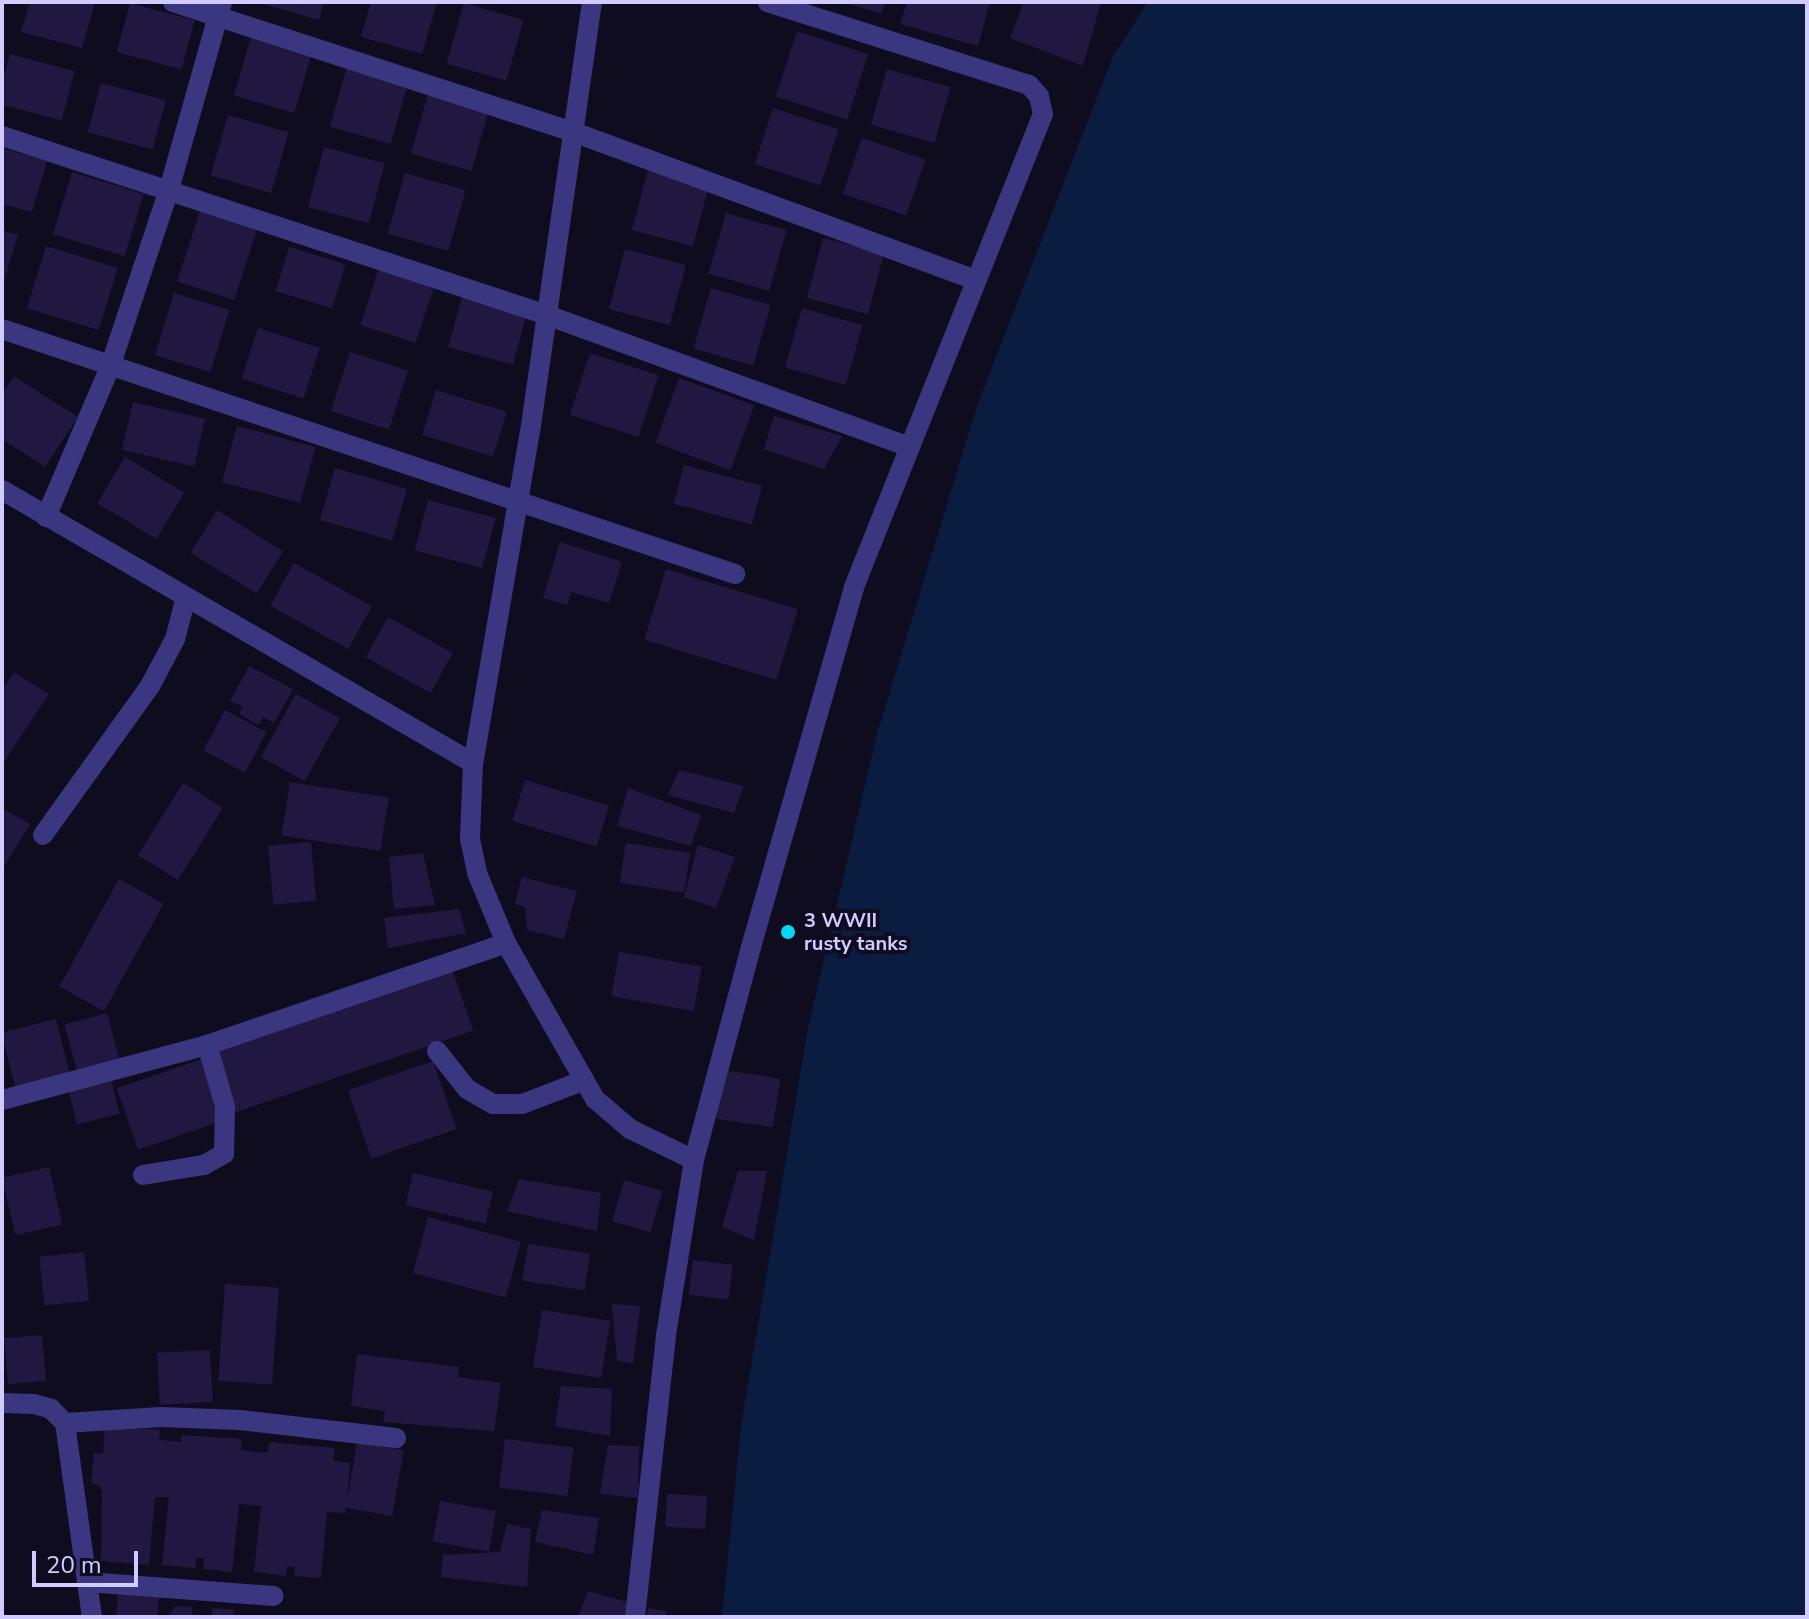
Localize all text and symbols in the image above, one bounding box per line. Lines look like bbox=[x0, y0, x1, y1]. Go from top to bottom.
place label: 3 WWII rusty tanks bbox=[804, 908, 907, 955]
marker: 3 WWII rusty tanks bbox=[779, 923, 797, 941]
scale bar bbox=[36, 1535, 142, 1585]
text: 20 m bbox=[46, 1549, 102, 1581]

